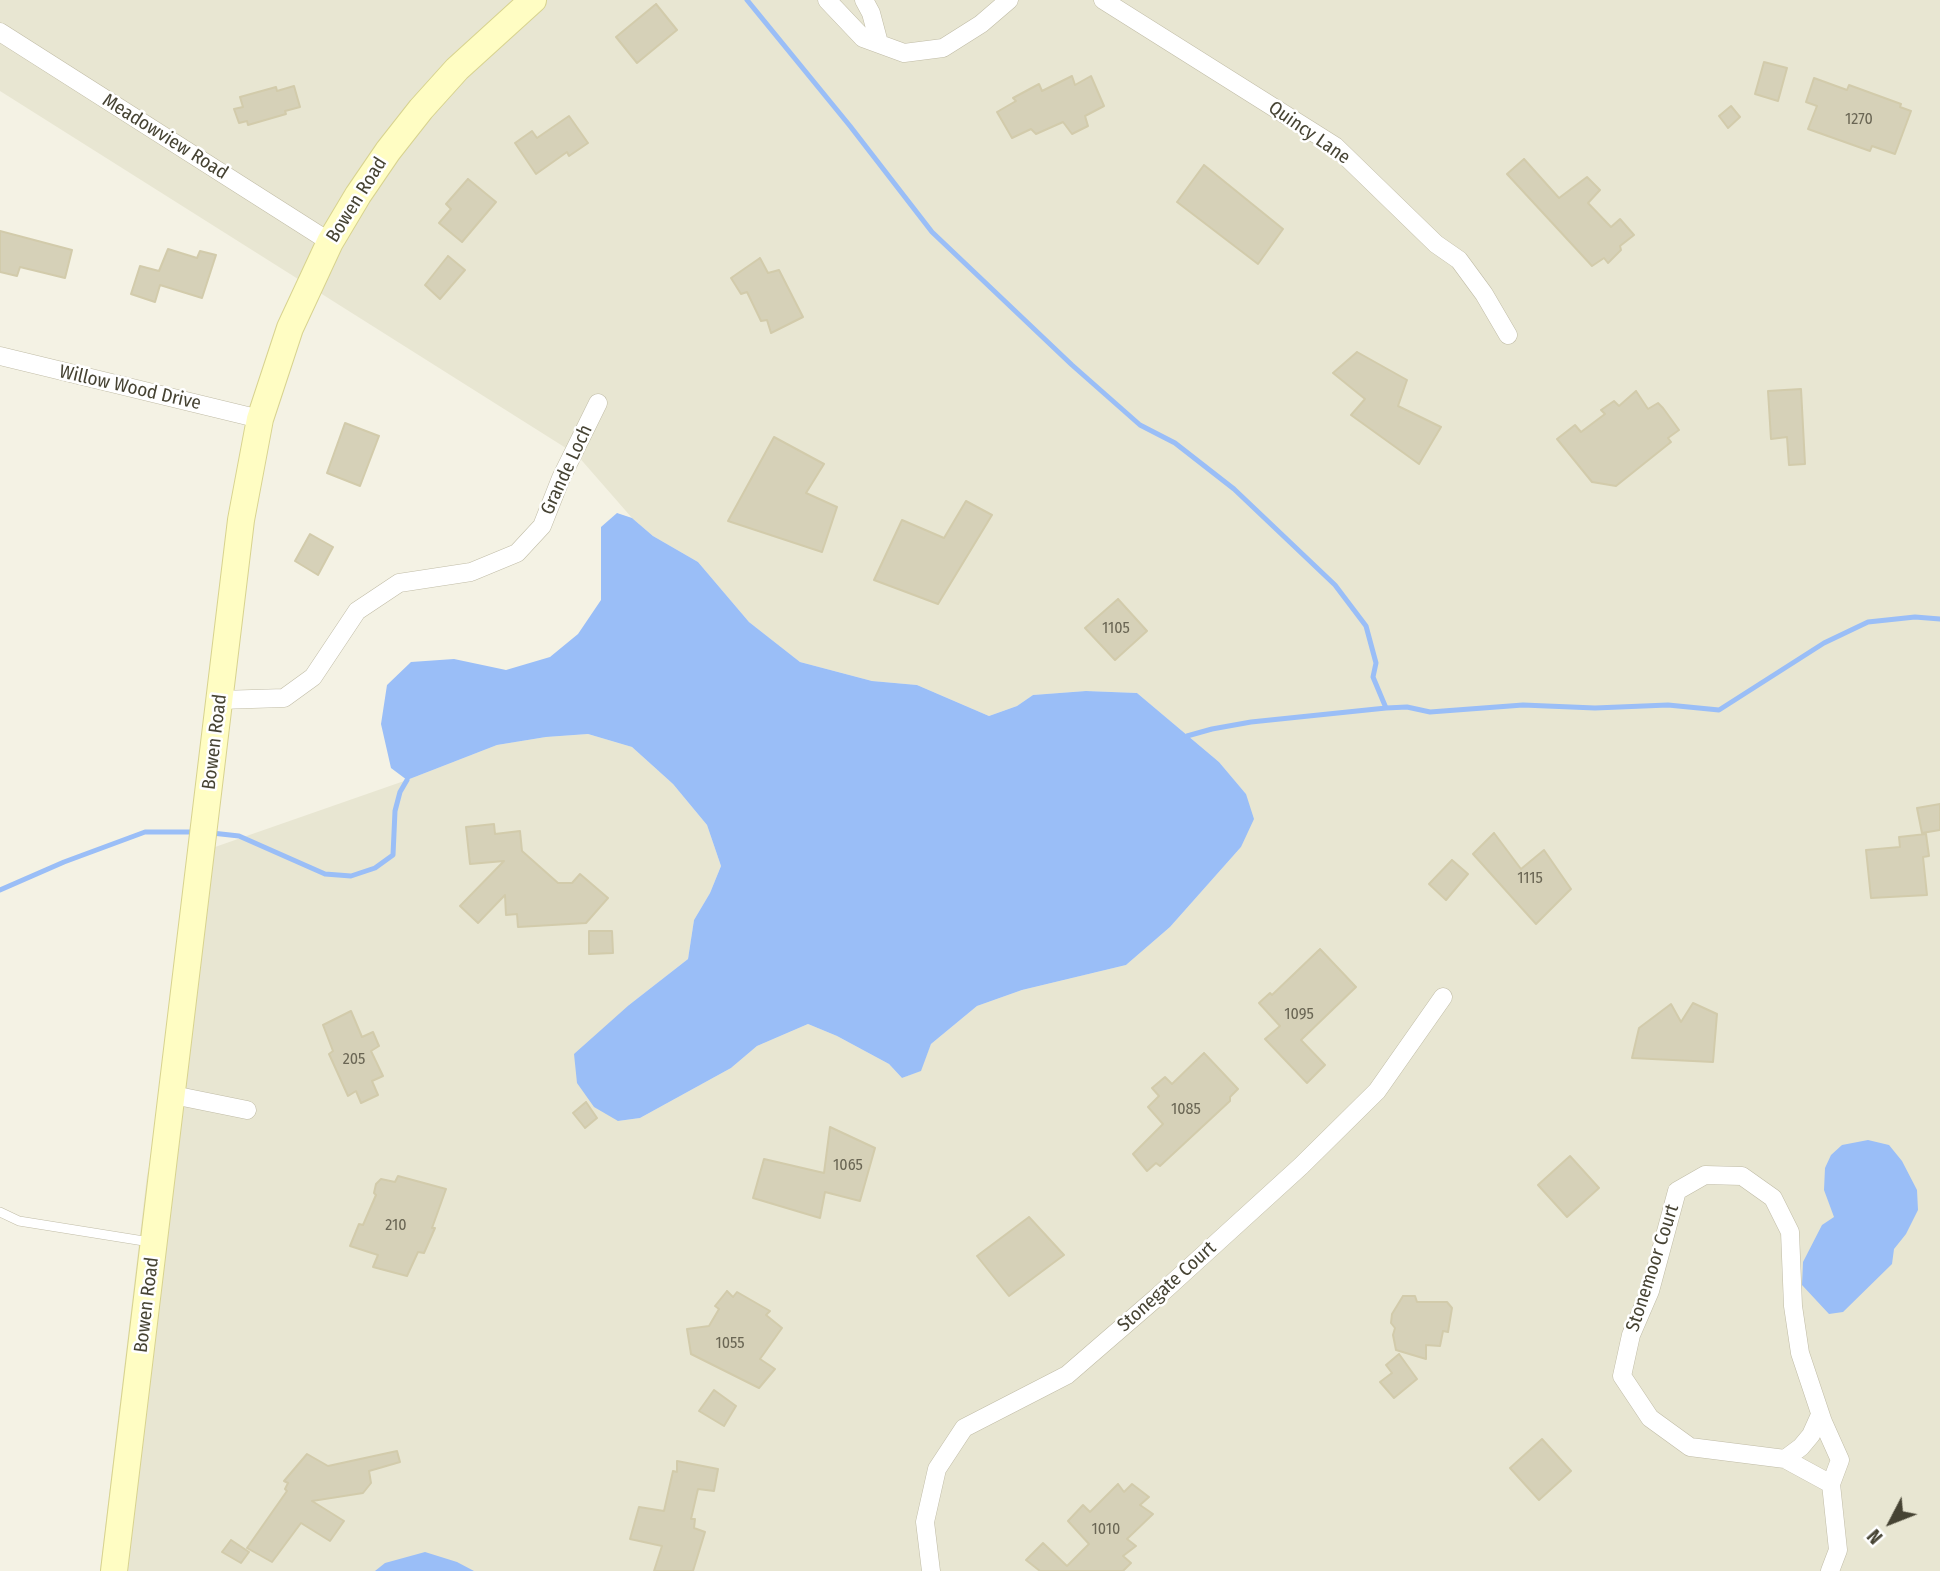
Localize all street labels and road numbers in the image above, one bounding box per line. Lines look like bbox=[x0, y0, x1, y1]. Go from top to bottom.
street label: Meadowview Road bbox=[98, 89, 232, 185]
street label: Quincy Lane bbox=[1264, 96, 1354, 170]
street label: Bowen Road bbox=[322, 153, 392, 247]
street label: Willow Wood Drive bbox=[57, 361, 203, 415]
street label: Grande Loch bbox=[536, 421, 598, 519]
street label: Bowen Road bbox=[198, 693, 232, 791]
street label: Stonemoor Court bbox=[1622, 1201, 1684, 1335]
street label: Stonegate Court bbox=[1113, 1237, 1221, 1337]
street label: Bowen Road bbox=[130, 1256, 164, 1354]

